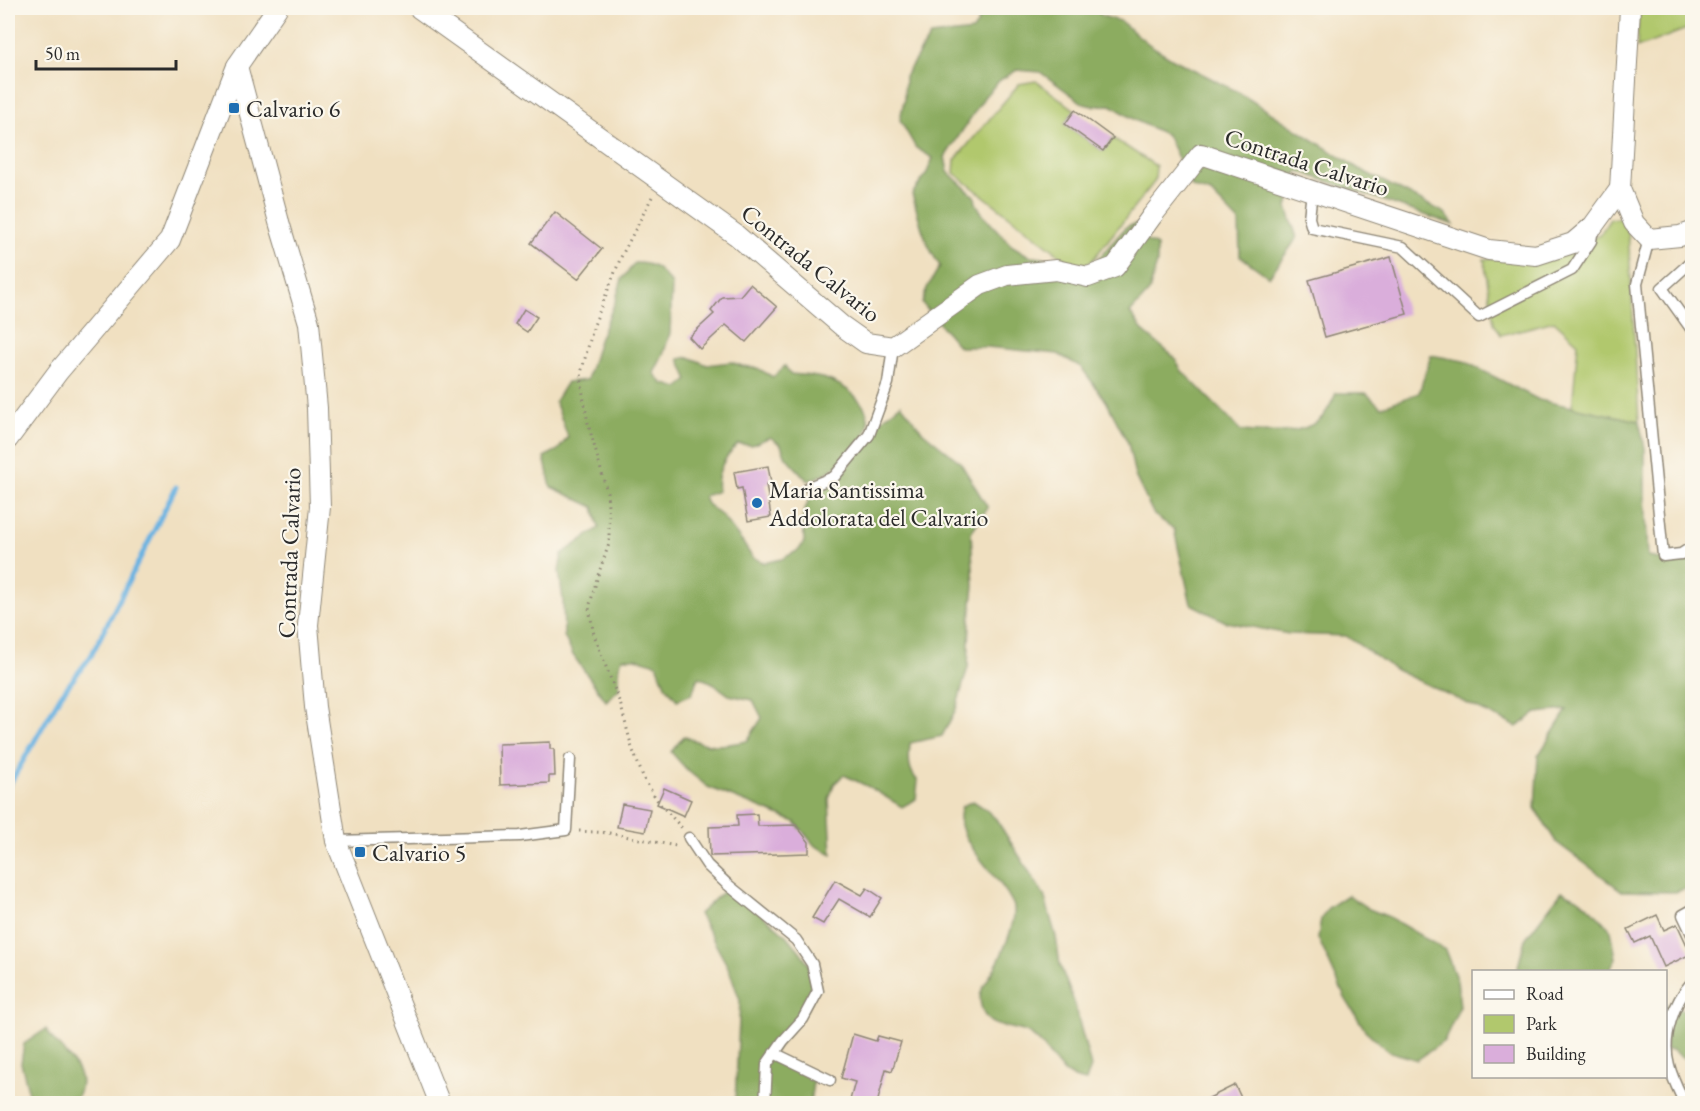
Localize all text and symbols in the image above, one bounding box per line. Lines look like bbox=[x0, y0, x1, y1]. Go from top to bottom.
scale bar bbox=[36, 33, 176, 71]
text: 50 m bbox=[45, 42, 80, 65]
place label: Calvario 6 bbox=[246, 93, 340, 124]
marker: Calvario 6 bbox=[227, 101, 241, 115]
street label: Contrada Calvario bbox=[1221, 121, 1393, 203]
street label: Contrada Calvario bbox=[735, 197, 887, 329]
street label: Contrada Calvario bbox=[271, 467, 307, 639]
place label: Maria Santissima Addolorata del Calvario bbox=[768, 474, 989, 533]
marker: Maria Santissima Addolorata del Calvario bbox=[750, 496, 764, 510]
place label: Calvario 5 bbox=[372, 837, 466, 868]
marker: Calvario 5 bbox=[353, 845, 367, 859]
legend bbox=[1472, 970, 1667, 1078]
text: Road bbox=[1526, 982, 1565, 1005]
text: Park bbox=[1526, 1012, 1557, 1035]
text: Building bbox=[1526, 1042, 1586, 1065]

